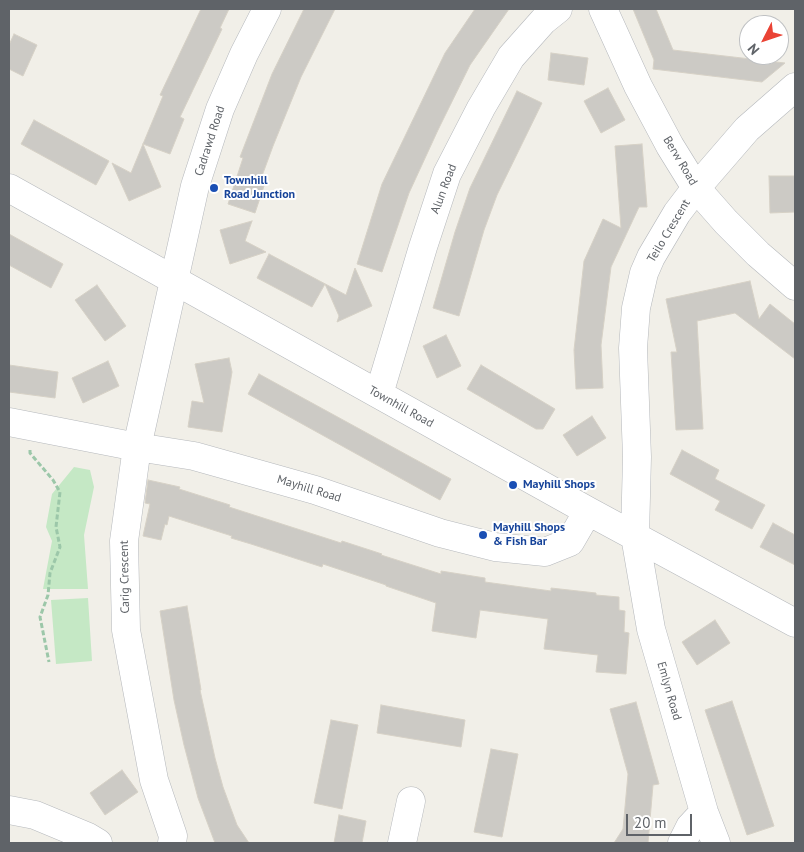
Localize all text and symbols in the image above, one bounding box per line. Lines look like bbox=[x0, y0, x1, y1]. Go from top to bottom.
north arrow bbox=[739, 15, 789, 65]
text: N bbox=[744, 40, 763, 59]
street label: Cadrawd Road bbox=[192, 104, 228, 178]
street label: Berw Road bbox=[660, 134, 700, 188]
street label: Alun Road bbox=[428, 162, 460, 216]
place label: Townhill Road Junction bbox=[224, 174, 295, 202]
marker: Townhill Road Junction bbox=[208, 182, 220, 194]
street label: Teilo Crescent bbox=[644, 197, 694, 265]
street label: Townhill Road bbox=[366, 383, 436, 431]
street label: Mayhill Road bbox=[275, 472, 343, 506]
place label: Mayhill Shops bbox=[523, 478, 595, 492]
marker: Mayhill Shops bbox=[507, 479, 519, 491]
place label: Mayhill Shops & Fish Bar bbox=[493, 521, 565, 549]
marker: Mayhill Shops & Fish Bar bbox=[477, 529, 489, 541]
street label: Carig Crescent bbox=[117, 540, 133, 614]
street label: Emlyn Road bbox=[654, 660, 684, 722]
scale bar bbox=[629, 804, 695, 836]
text: 20 m bbox=[634, 813, 667, 832]

